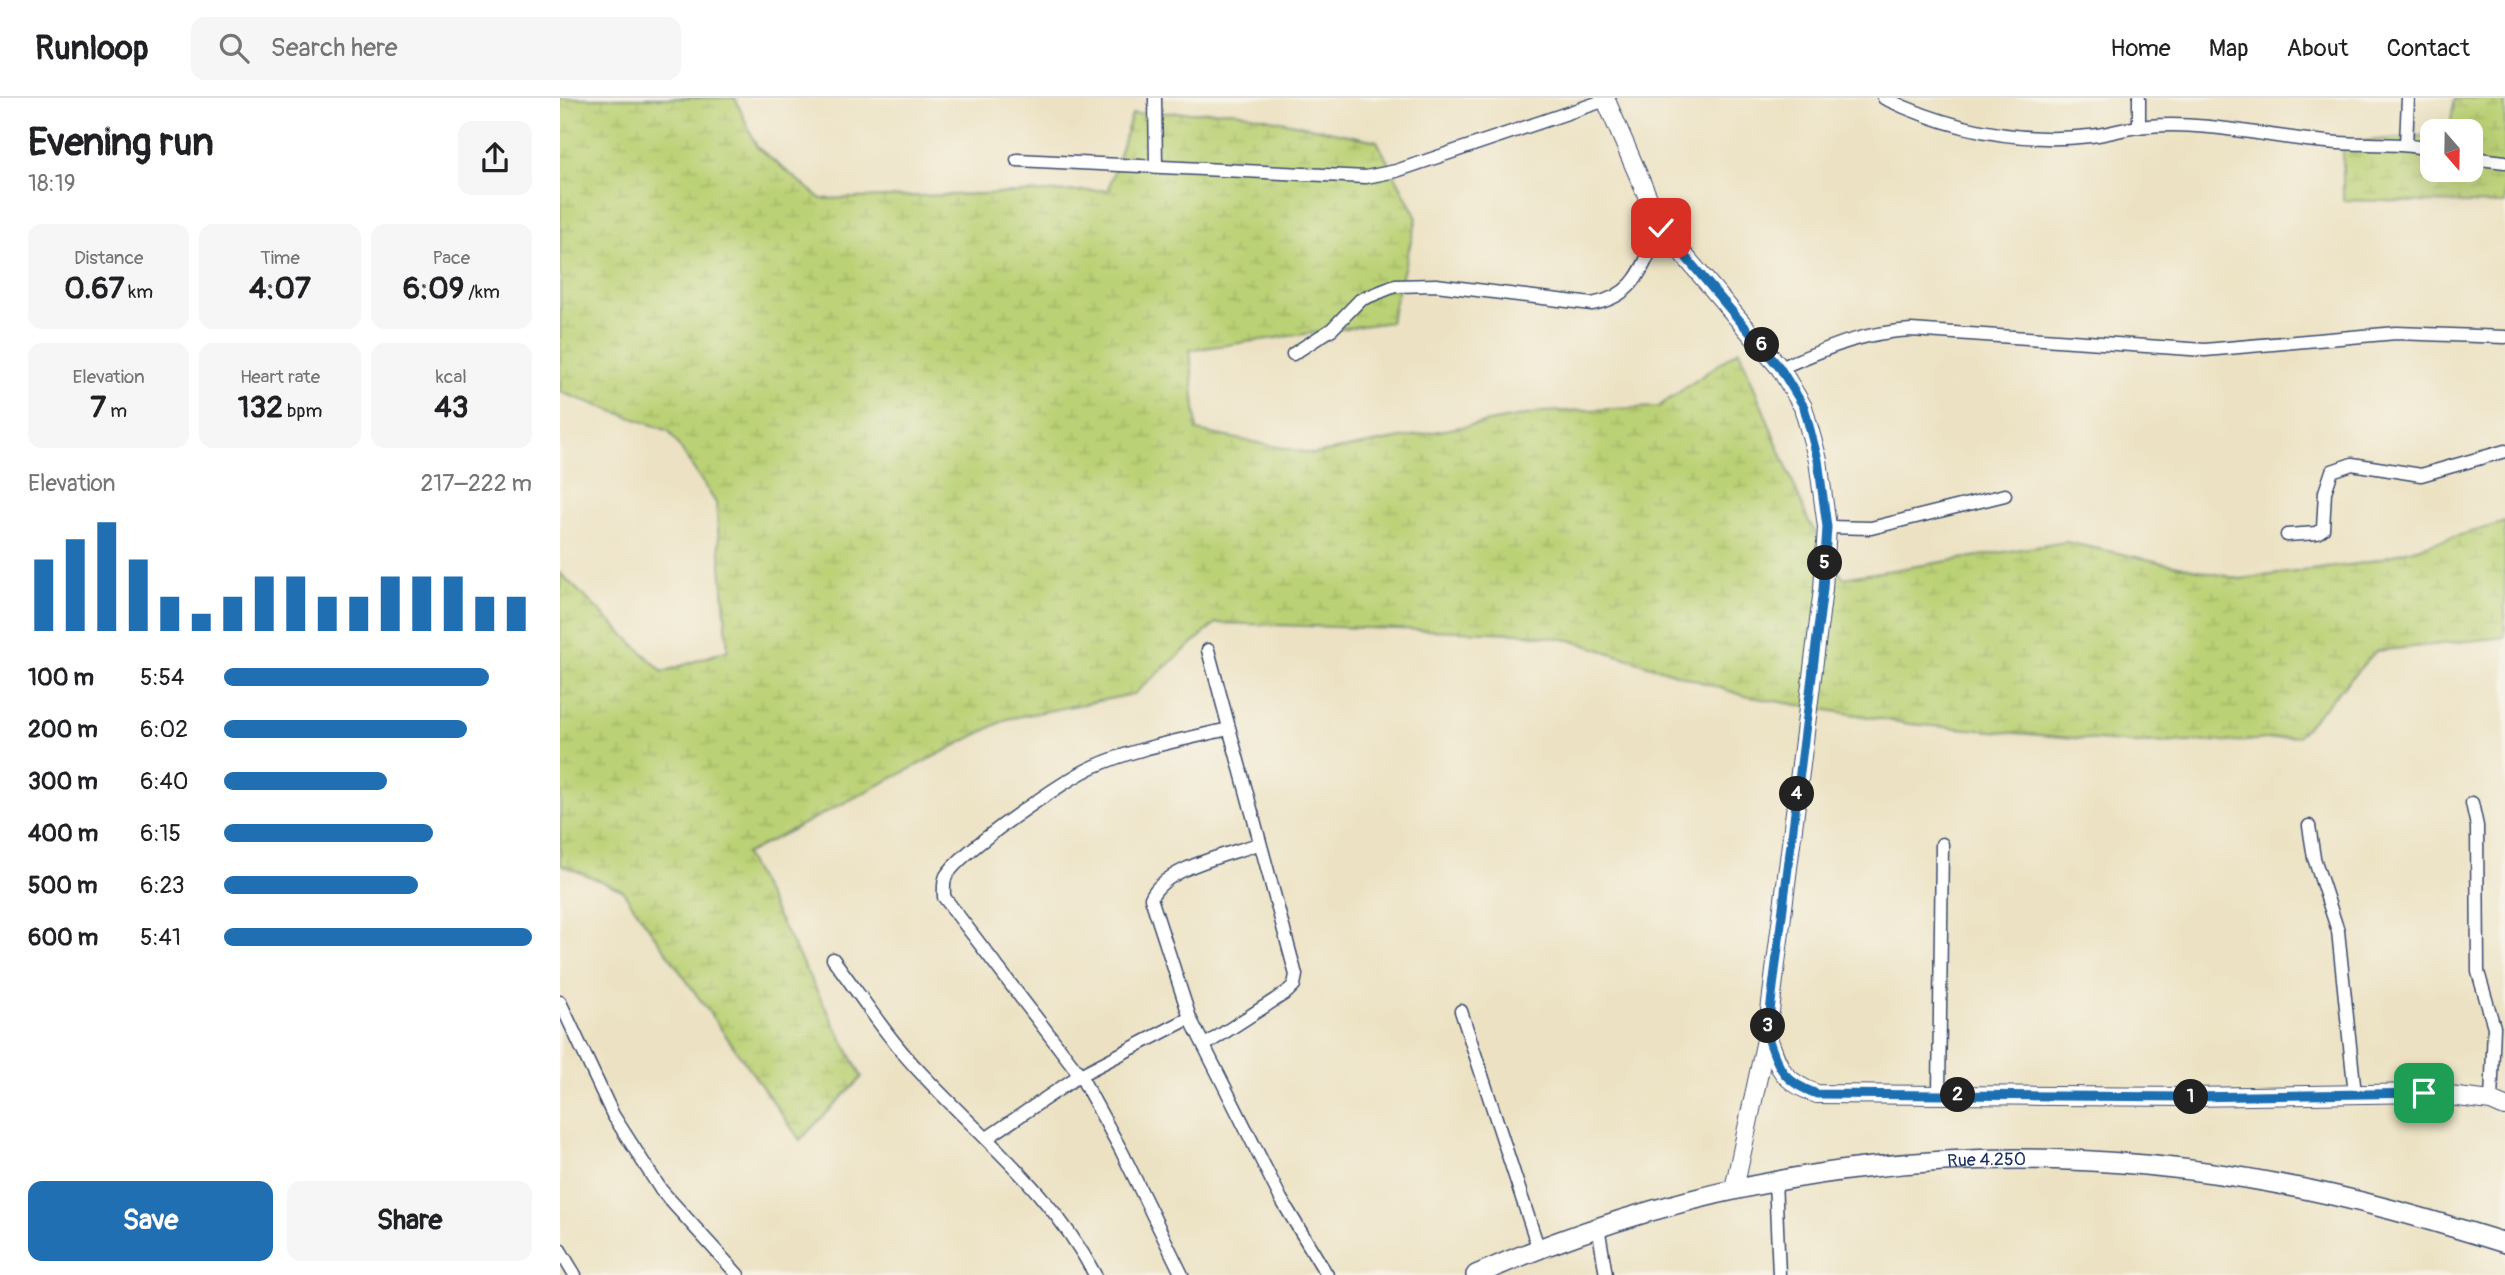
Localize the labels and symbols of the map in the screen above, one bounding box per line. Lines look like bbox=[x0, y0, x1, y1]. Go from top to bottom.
north arrow bbox=[2420, 119, 2483, 182]
pin bbox=[1631, 198, 1691, 258]
pin: 6 bbox=[1744, 328, 1780, 362]
pin: 5 bbox=[1808, 546, 1842, 580]
pin: 4 bbox=[1780, 776, 1814, 812]
pin: 3 bbox=[1750, 1009, 1786, 1044]
pin bbox=[2394, 1063, 2454, 1123]
pin: 2 bbox=[1940, 1077, 1976, 1112]
pin: 1 bbox=[2174, 1080, 2208, 1114]
street label: Rue 4.250 bbox=[1947, 1148, 2026, 1172]

